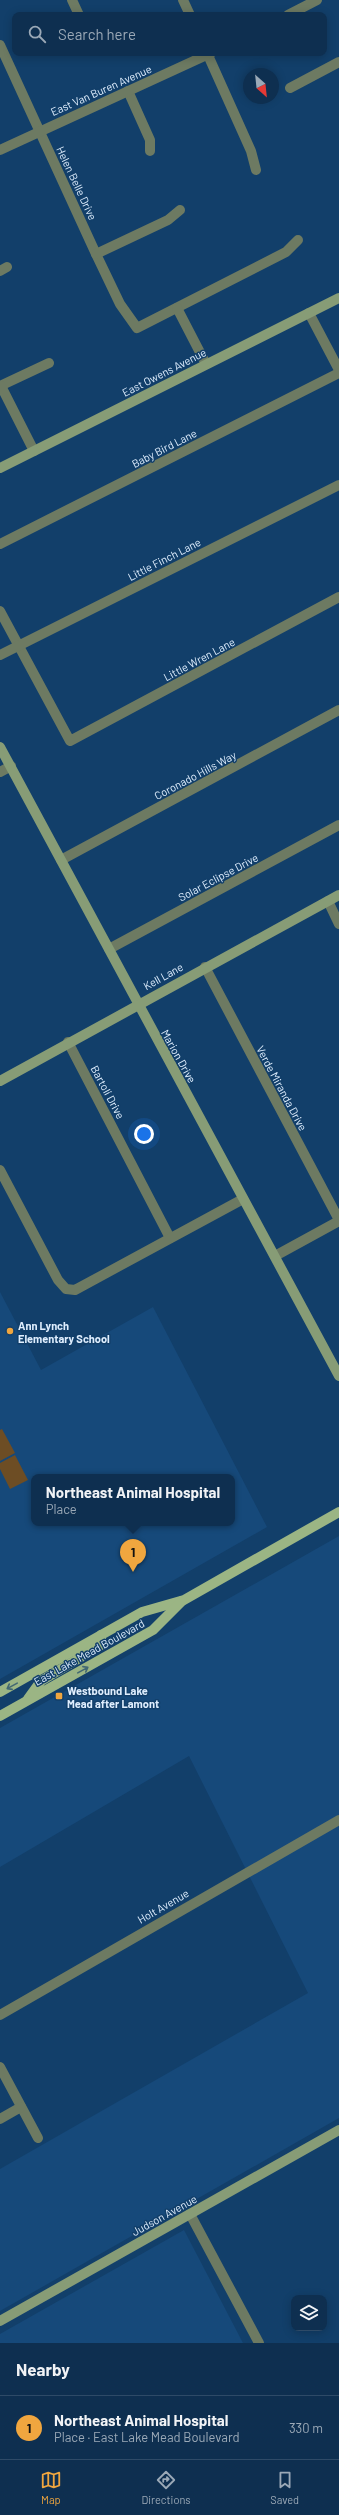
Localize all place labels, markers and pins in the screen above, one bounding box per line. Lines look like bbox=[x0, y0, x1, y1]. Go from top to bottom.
place label: Ann Lynch Elementary School bbox=[18, 1319, 110, 1345]
marker: Ann Lynch Elementary School bbox=[5, 1326, 15, 1336]
pin: 1 bbox=[120, 1539, 146, 1572]
place label: Westbound Lake Mead after Lamont bbox=[67, 1684, 159, 1710]
marker: Westbound Lake Mead after Lamont bbox=[54, 1691, 64, 1701]

